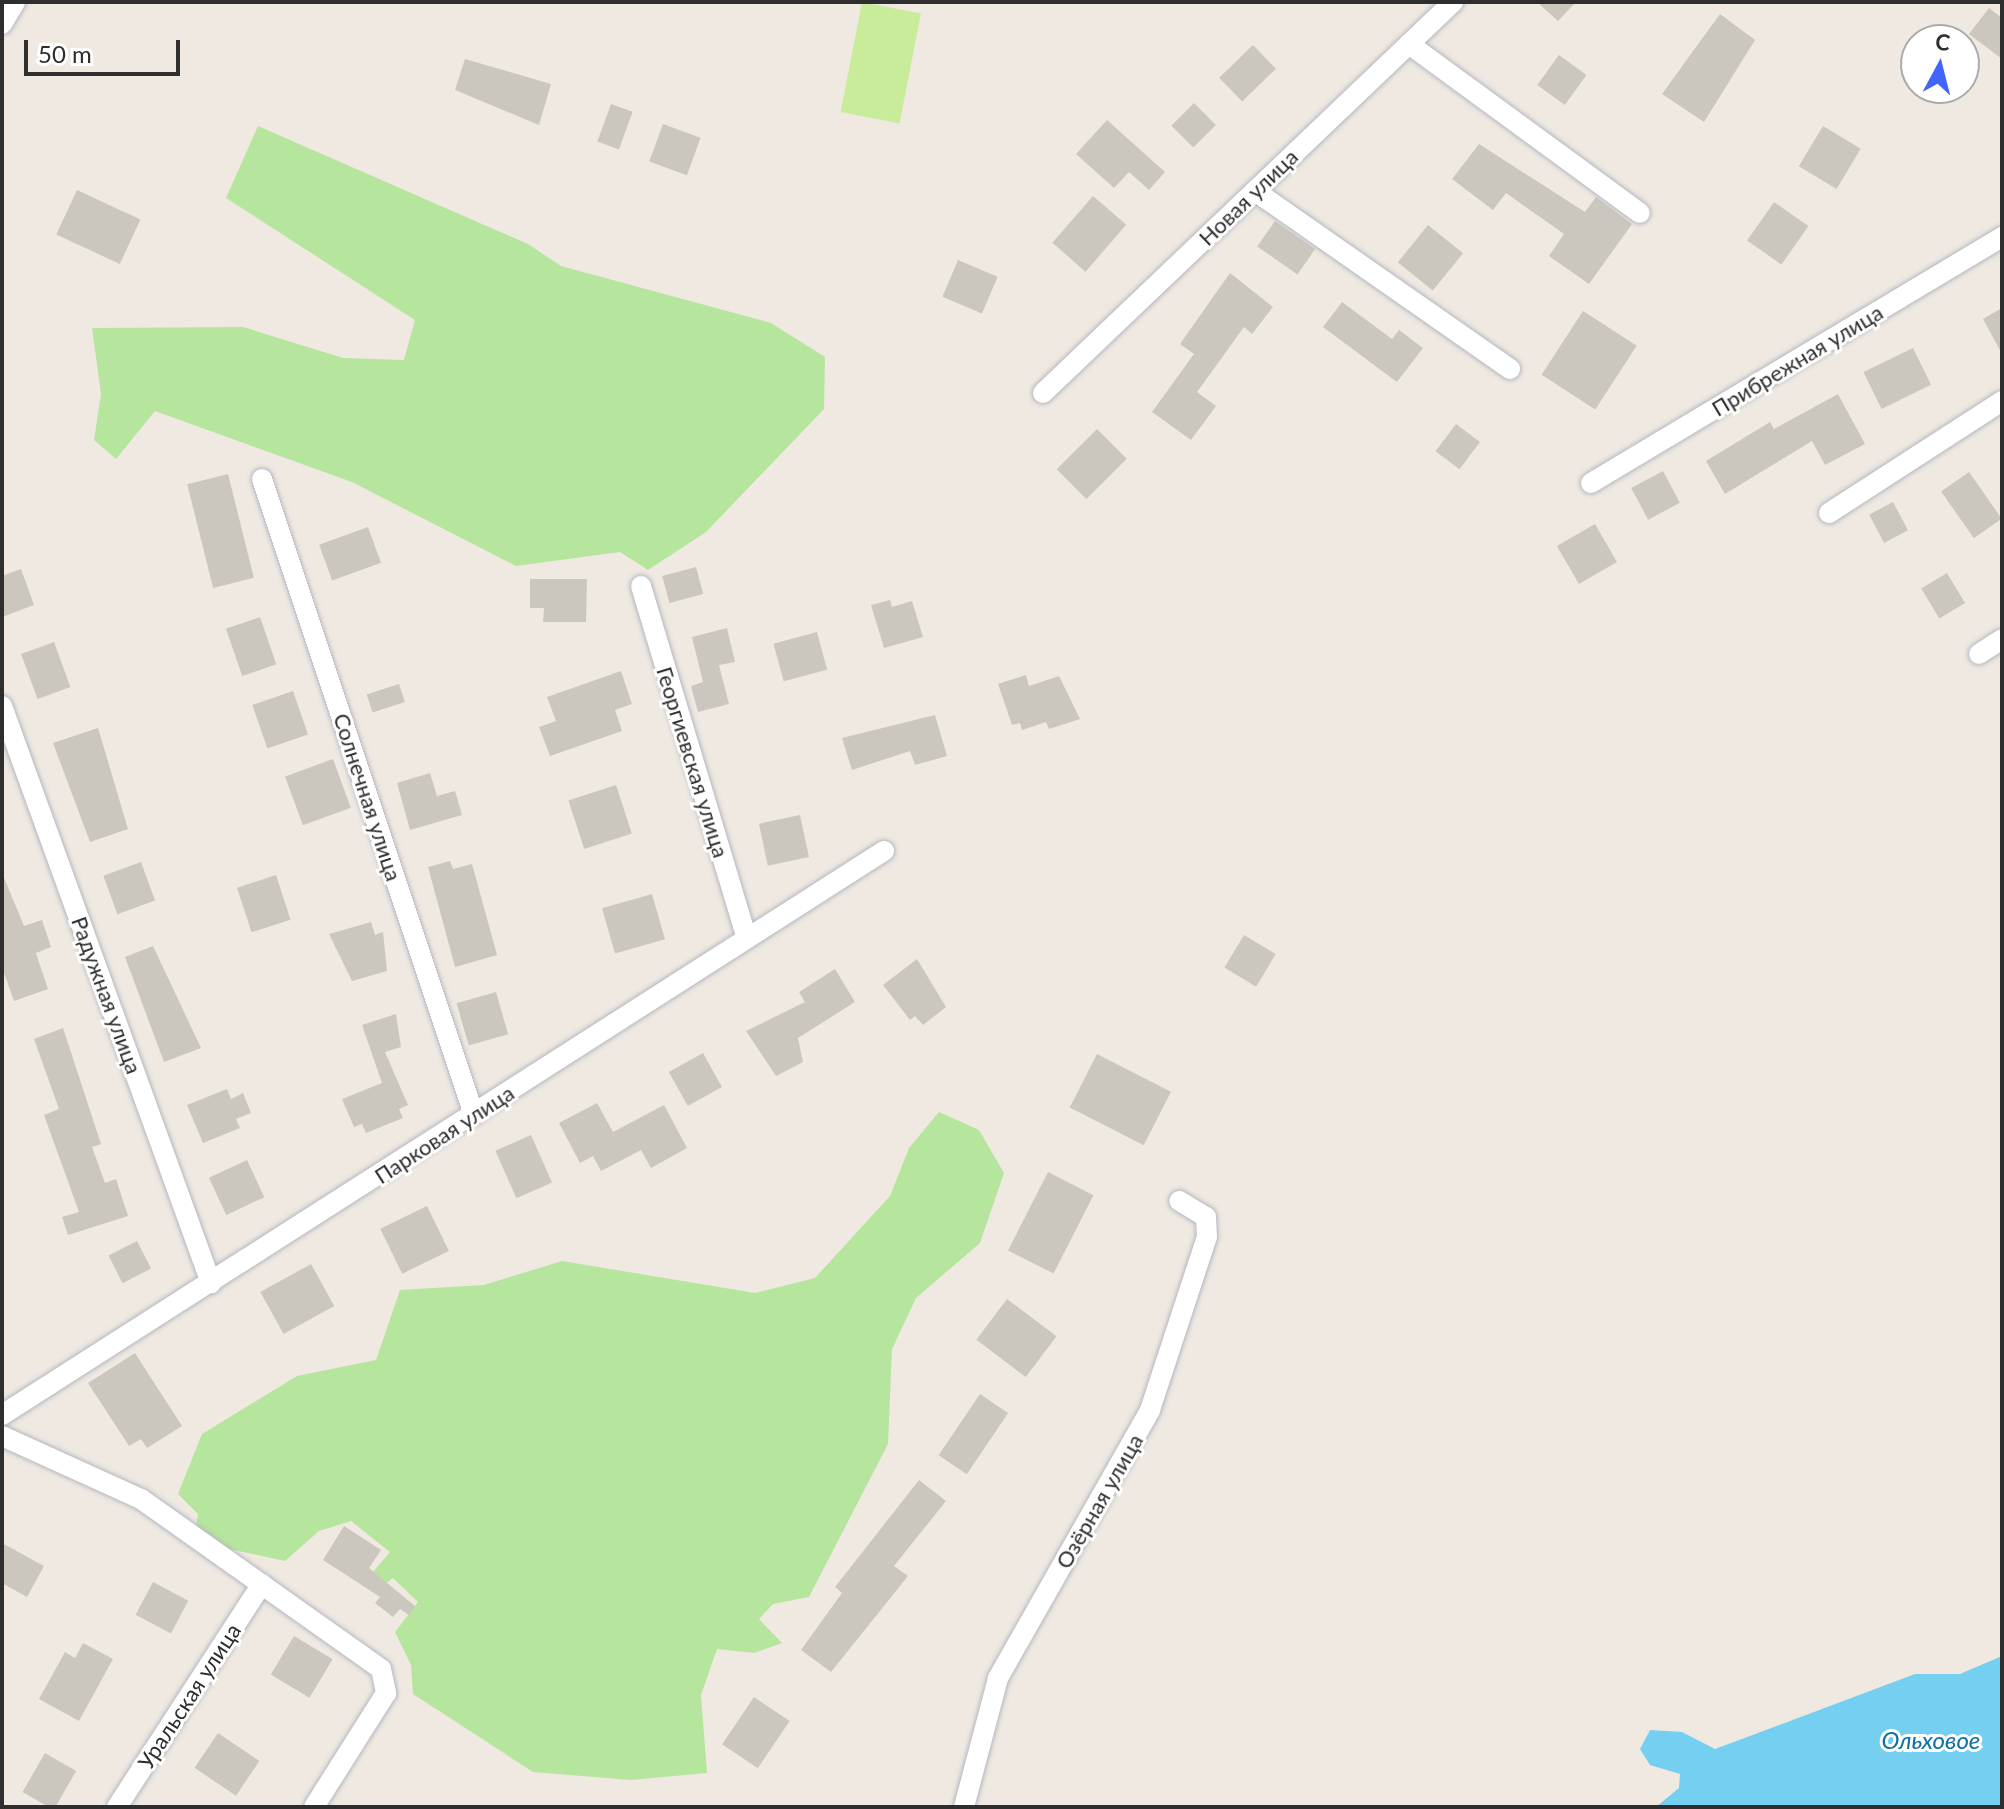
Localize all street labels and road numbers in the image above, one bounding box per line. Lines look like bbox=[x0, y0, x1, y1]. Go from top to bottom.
street label: Новая улица bbox=[1193, 143, 1303, 251]
street label: Прибрежная улица bbox=[1707, 298, 1887, 422]
street label: Георгиевская улица bbox=[651, 663, 735, 861]
street label: Солнечная улица bbox=[328, 710, 408, 884]
street label: Радужная улица bbox=[66, 913, 148, 1077]
street label: Парковая улица bbox=[369, 1079, 519, 1189]
street label: Озёрная улица bbox=[1050, 1429, 1148, 1573]
street label: Уральская улица bbox=[132, 1618, 246, 1774]

